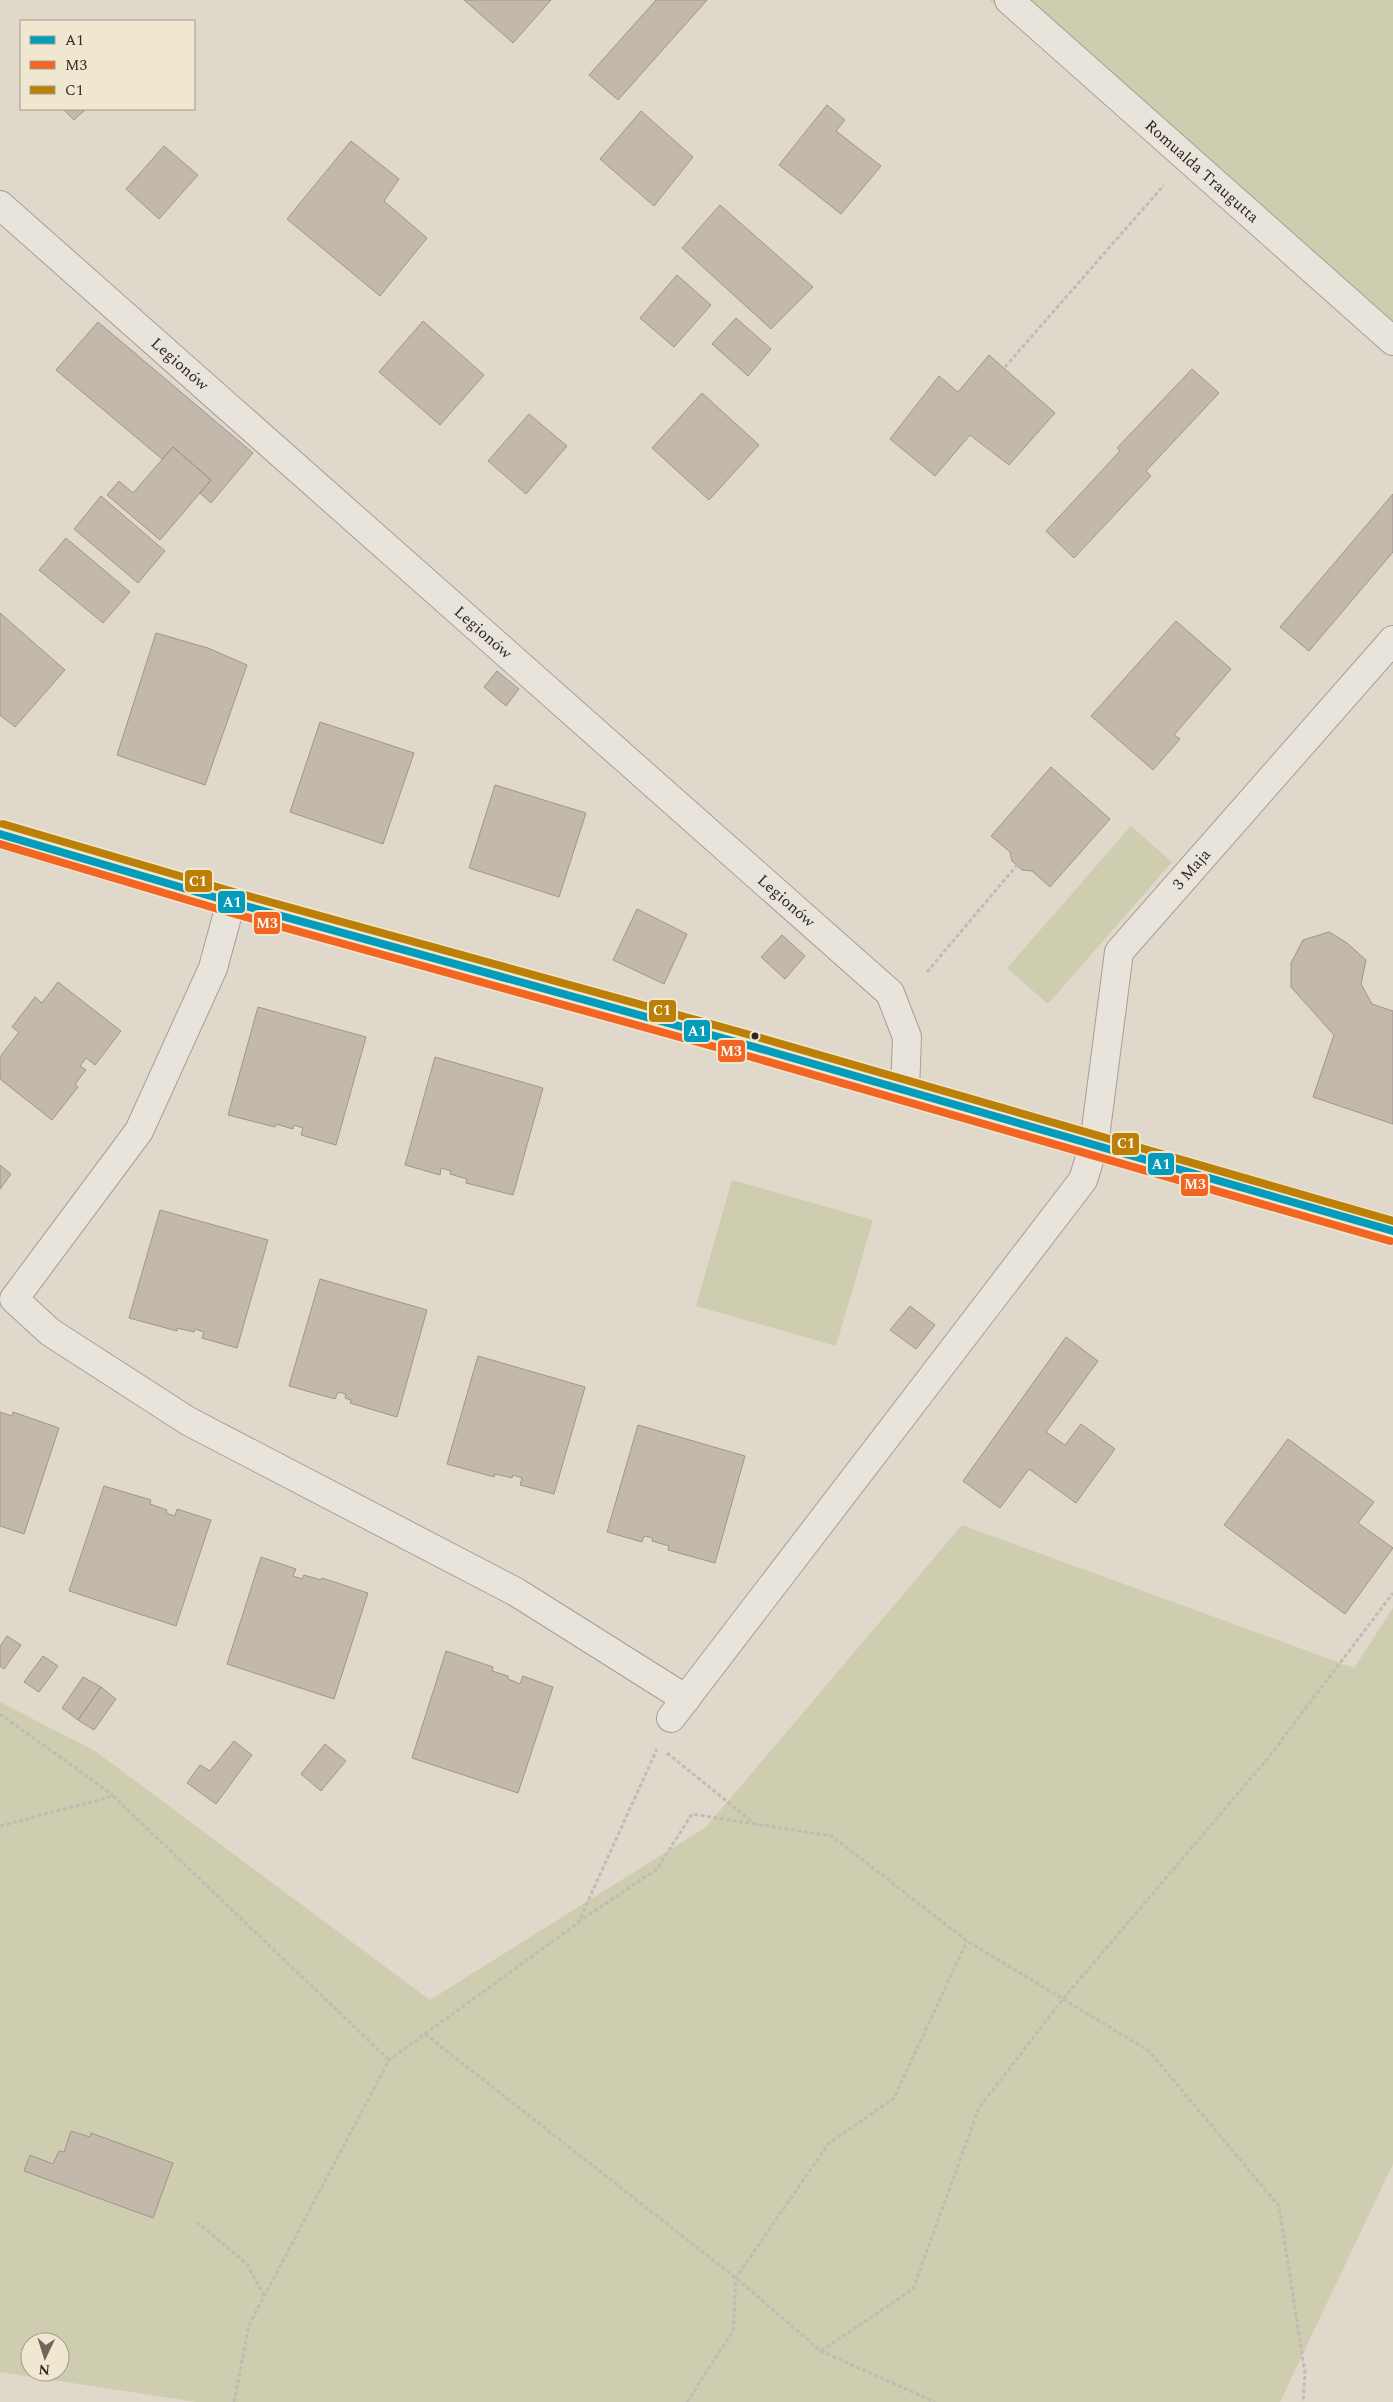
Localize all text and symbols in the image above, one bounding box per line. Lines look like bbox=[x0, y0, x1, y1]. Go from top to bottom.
legend bbox=[20, 20, 195, 110]
text: A1 bbox=[65, 29, 84, 52]
text: M3 bbox=[65, 54, 87, 77]
text: C1 bbox=[65, 79, 83, 102]
street label: Romualda Traugutta bbox=[1139, 114, 1265, 229]
street label: Legionów bbox=[145, 332, 215, 397]
street label: Legionów bbox=[449, 600, 518, 665]
street label: 3 Maja bbox=[1167, 843, 1217, 895]
line badge: C1 bbox=[184, 869, 213, 893]
street label: Legionów bbox=[752, 869, 821, 934]
text: C1 bbox=[189, 871, 207, 892]
line badge: A1 bbox=[217, 890, 246, 914]
text: A1 bbox=[223, 892, 241, 913]
line badge: M3 bbox=[253, 911, 281, 935]
text: M3 bbox=[256, 913, 278, 934]
line badge: C1 bbox=[648, 999, 677, 1023]
text: C1 bbox=[653, 1000, 671, 1021]
line badge: A1 bbox=[683, 1019, 711, 1043]
text: A1 bbox=[688, 1021, 706, 1042]
unlabelled marker bbox=[750, 1031, 760, 1041]
line badge: M3 bbox=[717, 1039, 746, 1063]
text: M3 bbox=[720, 1041, 742, 1062]
line badge: C1 bbox=[1111, 1132, 1140, 1156]
text: C1 bbox=[1117, 1133, 1135, 1154]
line badge: A1 bbox=[1147, 1152, 1175, 1176]
text: A1 bbox=[1152, 1154, 1170, 1175]
line badge: M3 bbox=[1180, 1173, 1209, 1197]
text: M3 bbox=[1184, 1174, 1206, 1195]
north arrow bbox=[20, 2332, 70, 2382]
text: N bbox=[38, 2359, 51, 2380]

